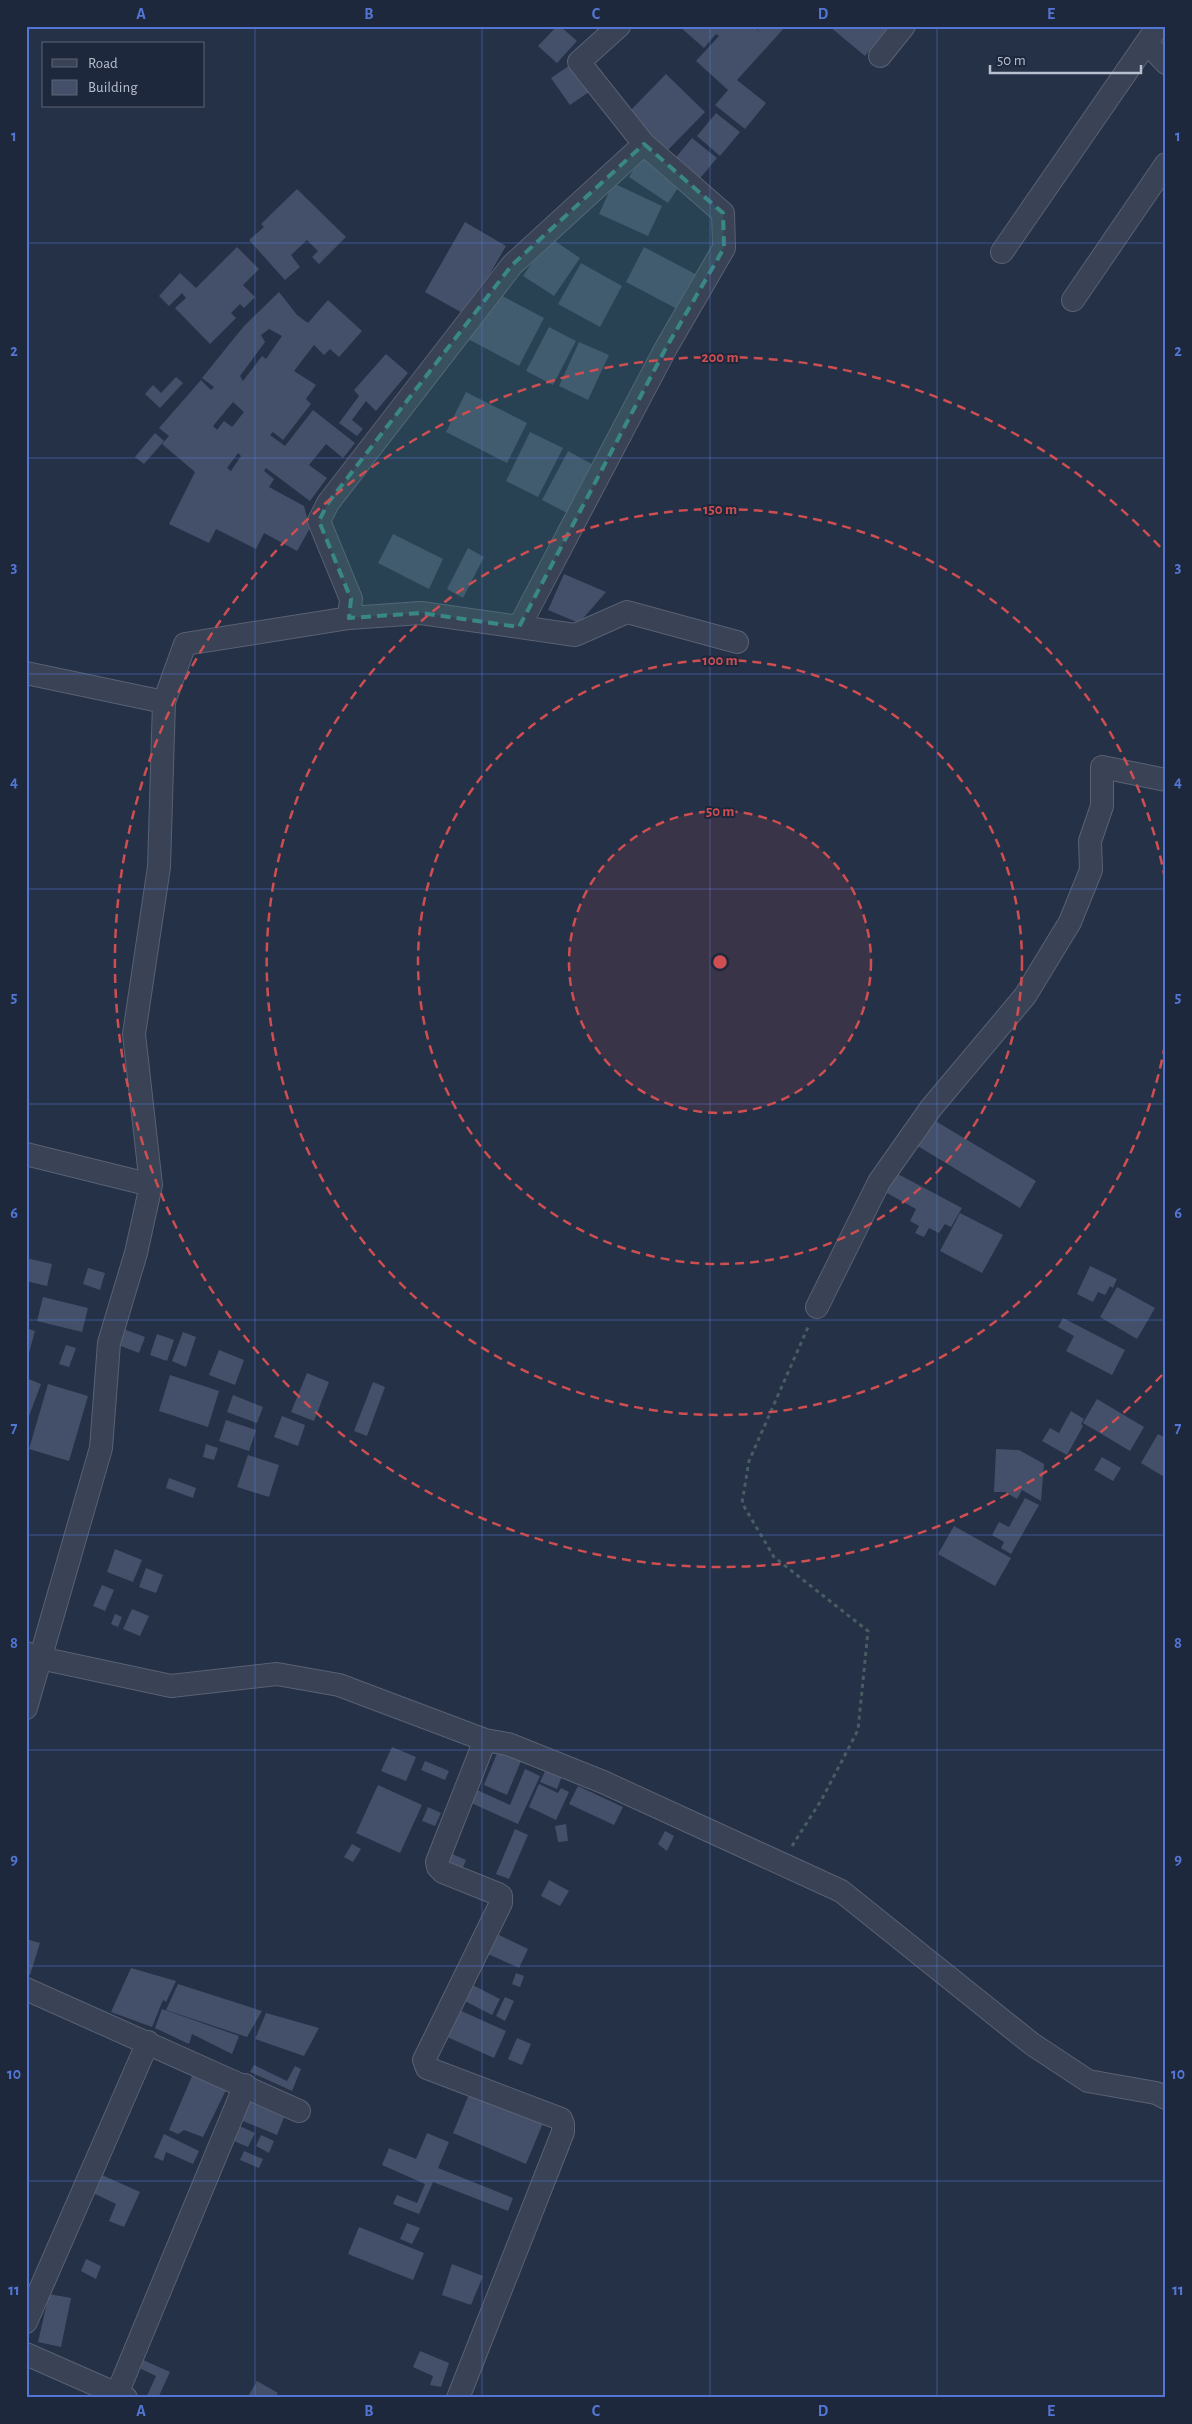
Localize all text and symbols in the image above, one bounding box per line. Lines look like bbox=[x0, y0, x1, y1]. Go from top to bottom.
text: A bbox=[136, 6, 146, 22]
text: B bbox=[364, 6, 374, 22]
text: C bbox=[592, 6, 601, 22]
text: D bbox=[818, 6, 829, 22]
text: E bbox=[1047, 6, 1055, 22]
legend bbox=[42, 42, 205, 108]
scale bar bbox=[990, 42, 1141, 74]
text: 50 m bbox=[997, 53, 1026, 68]
text: Road bbox=[88, 56, 118, 71]
text: Building bbox=[88, 80, 138, 95]
text: 1 bbox=[11, 128, 17, 144]
text: 1 bbox=[1175, 128, 1181, 144]
text: 2 bbox=[10, 343, 18, 359]
text: 2 bbox=[1174, 343, 1182, 359]
text: 200 m bbox=[701, 350, 739, 365]
text: 150 m bbox=[703, 502, 737, 517]
text: 3 bbox=[11, 559, 18, 575]
text: 3 bbox=[1175, 559, 1182, 575]
text: 100 m bbox=[702, 653, 738, 668]
text: 4 bbox=[10, 774, 18, 790]
text: 4 bbox=[1174, 774, 1182, 790]
text: 50 m bbox=[706, 804, 734, 819]
centre of rings bbox=[711, 953, 729, 971]
text: 5 bbox=[11, 989, 18, 1005]
text: 5 bbox=[1175, 989, 1182, 1005]
text: 6 bbox=[10, 1205, 18, 1221]
text: 6 bbox=[1174, 1205, 1182, 1221]
text: 7 bbox=[11, 1420, 18, 1436]
text: 7 bbox=[1175, 1420, 1182, 1436]
text: 8 bbox=[10, 1635, 18, 1651]
text: 8 bbox=[1174, 1635, 1182, 1651]
text: 9 bbox=[10, 1851, 18, 1867]
text: 9 bbox=[1174, 1851, 1182, 1867]
text: 10 bbox=[7, 2066, 21, 2082]
text: 10 bbox=[1171, 2066, 1185, 2082]
text: 11 bbox=[8, 2282, 20, 2298]
text: 11 bbox=[1172, 2282, 1184, 2298]
text: A bbox=[136, 2403, 146, 2419]
text: B bbox=[364, 2403, 374, 2419]
text: C bbox=[592, 2403, 601, 2419]
text: D bbox=[818, 2403, 829, 2419]
text: E bbox=[1047, 2403, 1055, 2419]

